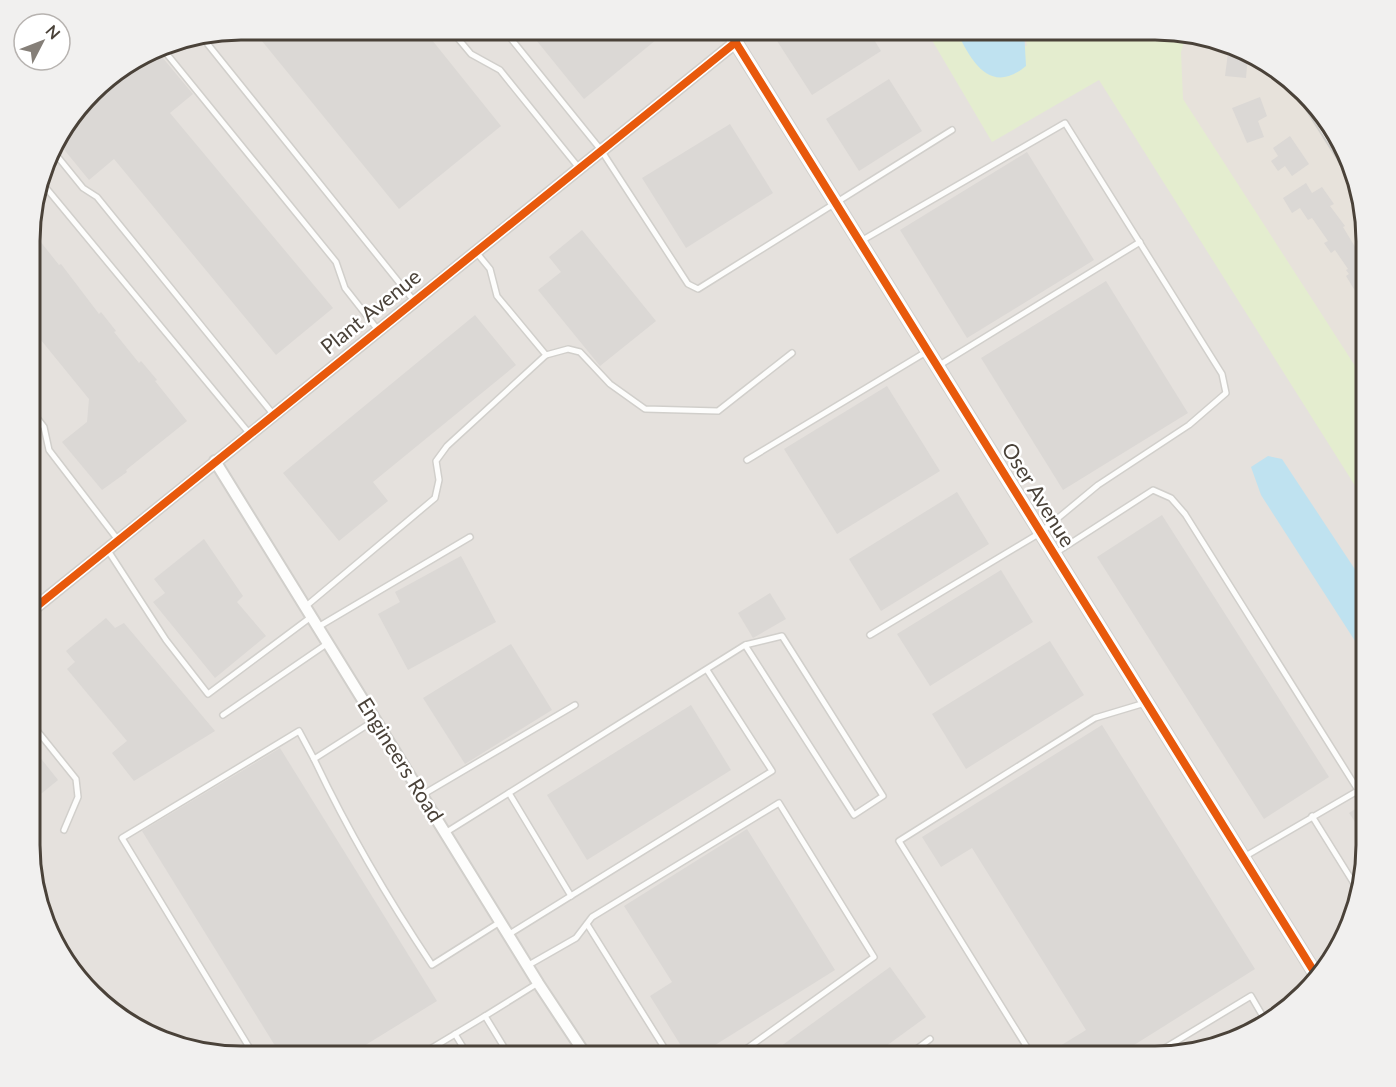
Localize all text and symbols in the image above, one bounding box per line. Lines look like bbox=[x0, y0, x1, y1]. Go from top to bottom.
north arrow bbox=[12, 12, 72, 72]
text: N bbox=[42, 21, 65, 43]
street label: Plant Avenue bbox=[315, 263, 425, 359]
street label: Oser Avenue bbox=[997, 437, 1081, 551]
street label: Engineers Road bbox=[353, 692, 450, 826]

